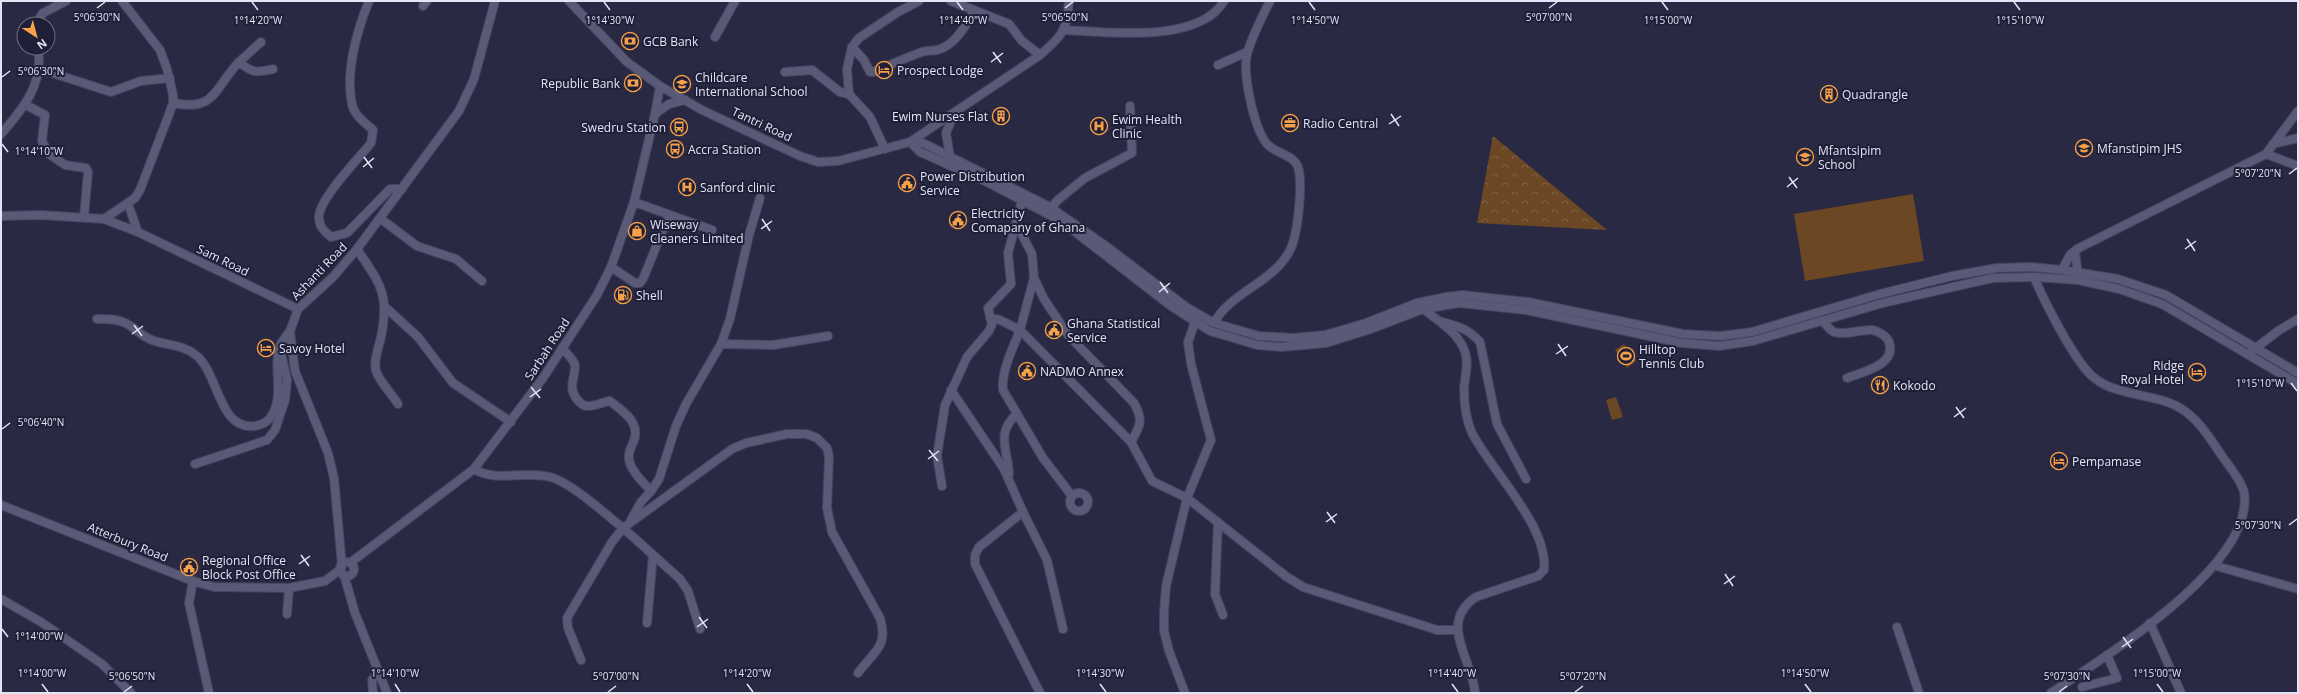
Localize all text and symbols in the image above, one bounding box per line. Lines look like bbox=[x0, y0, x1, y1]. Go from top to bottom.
text: 5°06'30"N bbox=[74, 10, 120, 24]
text: 5°06'50"N bbox=[1042, 10, 1088, 24]
text: 5°07'00"N bbox=[1526, 10, 1572, 24]
text: 1°14'20"W bbox=[234, 13, 283, 27]
text: 1°14'30"W bbox=[586, 13, 635, 27]
text: 1°14'40"W bbox=[939, 13, 988, 27]
text: 1°14'50"W bbox=[1291, 13, 1340, 27]
text: 1°15'00"W bbox=[1644, 13, 1693, 27]
text: 1°15'10"W bbox=[1996, 13, 2045, 27]
north arrow bbox=[16, 16, 56, 56]
bank icon: GCB Bank bbox=[620, 31, 640, 51]
place label: GCB Bank bbox=[643, 33, 699, 50]
text: N bbox=[34, 36, 50, 53]
hotel icon: Prospect Lodge bbox=[874, 60, 894, 80]
place label: Prospect Lodge bbox=[897, 62, 984, 79]
text: 5°06'30"N bbox=[18, 64, 64, 78]
place label: Childcare International School bbox=[695, 69, 808, 100]
bank icon: Republic Bank bbox=[623, 73, 643, 93]
school or university icon: Childcare International School bbox=[672, 74, 692, 94]
place label: Republic Bank bbox=[541, 75, 621, 92]
building icon: Quadrangle bbox=[1819, 84, 1839, 104]
place label: Quadrangle bbox=[1842, 86, 1908, 103]
street label: Tantri Road bbox=[729, 103, 795, 145]
building icon: Ewim Nurses Flat bbox=[991, 106, 1011, 126]
place label: Ewim Nurses Flat bbox=[892, 108, 988, 125]
place label: Ewim Health Clinic bbox=[1112, 111, 1182, 142]
office icon: Radio Central bbox=[1280, 113, 1300, 133]
place label: Radio Central bbox=[1303, 115, 1378, 132]
hospital icon: Ewim Health Clinic bbox=[1089, 116, 1109, 136]
bus stop icon: Swedru Station bbox=[669, 117, 689, 137]
place label: Swedru Station bbox=[581, 119, 666, 136]
school or university icon: Mfanstipim JHS bbox=[2074, 138, 2094, 158]
bus stop icon: Accra Station bbox=[665, 139, 685, 159]
place label: Mfanstipim JHS bbox=[2097, 140, 2182, 157]
place label: Accra Station bbox=[688, 141, 761, 158]
place label: Mfantsipim School bbox=[1818, 142, 1881, 173]
text: 1°14'10"W bbox=[15, 144, 64, 158]
school or university icon: Mfantsipim School bbox=[1795, 147, 1815, 167]
text: 5°07'20"N bbox=[2235, 166, 2281, 180]
place label: Power Distribution Service bbox=[920, 168, 1025, 199]
public building icon: Power Distribution Service bbox=[897, 173, 917, 193]
hospital icon: Sanford clinic bbox=[677, 177, 697, 197]
place label: Sanford clinic bbox=[700, 179, 775, 196]
place label: Electricity Comapany of Ghana bbox=[971, 205, 1085, 236]
public building icon: Electricity Comapany of Ghana bbox=[948, 210, 968, 230]
place label: Wiseway Cleaners Limited bbox=[650, 216, 744, 247]
shop icon: Wiseway Cleaners Limited bbox=[627, 221, 647, 241]
street label: Ashanti Road bbox=[287, 239, 351, 303]
street label: Sam Road bbox=[194, 240, 252, 280]
fuel station icon: Shell bbox=[613, 285, 633, 305]
place label: Shell bbox=[636, 287, 663, 304]
street label: Sarbah Road bbox=[520, 314, 574, 384]
place label: Ghana Statistical Service bbox=[1067, 315, 1160, 346]
public building icon: Ghana Statistical Service bbox=[1044, 320, 1064, 340]
hotel icon: Savoy Hotel bbox=[256, 338, 276, 358]
place label: Savoy Hotel bbox=[279, 340, 345, 357]
place label: Hilltop Tennis Club bbox=[1639, 341, 1704, 372]
sports icon: Hilltop Tennis Club bbox=[1616, 346, 1636, 366]
place label: Ridge Royal Hotel bbox=[2120, 357, 2184, 388]
public building icon: NADMO Annex bbox=[1017, 361, 1037, 381]
hotel icon: Ridge Royal Hotel bbox=[2187, 362, 2207, 382]
place label: NADMO Annex bbox=[1040, 363, 1125, 380]
restaurant icon: Kokodo bbox=[1870, 375, 1890, 395]
text: 1°15'10"W bbox=[2236, 376, 2285, 390]
place label: Kokodo bbox=[1893, 377, 1936, 394]
text: 5°06'40"N bbox=[18, 415, 64, 429]
hotel icon: Pempamase bbox=[2049, 451, 2069, 471]
place label: Pempamase bbox=[2072, 453, 2142, 470]
street label: Atterbury Road bbox=[85, 518, 171, 566]
text: 5°07'30"N bbox=[2235, 518, 2281, 532]
place label: Regional Office Block Post Office bbox=[202, 552, 296, 583]
public building icon: Regional Office Block Post Office bbox=[179, 557, 199, 577]
text: 1°14'00"W bbox=[15, 629, 64, 643]
text: 1°14'00"W bbox=[18, 666, 67, 680]
text: 1°14'10"W bbox=[371, 666, 420, 680]
text: 1°14'20"W bbox=[723, 666, 772, 680]
text: 1°14'30"W bbox=[1076, 666, 1125, 680]
text: 1°14'40"W bbox=[1428, 666, 1477, 680]
text: 1°14'50"W bbox=[1781, 666, 1830, 680]
text: 1°15'00"W bbox=[2133, 666, 2182, 680]
text: 5°06'50"N bbox=[109, 669, 155, 683]
text: 5°07'00"N bbox=[593, 669, 639, 683]
text: 5°07'20"N bbox=[1560, 669, 1606, 683]
text: 5°07'30"N bbox=[2044, 669, 2090, 683]

